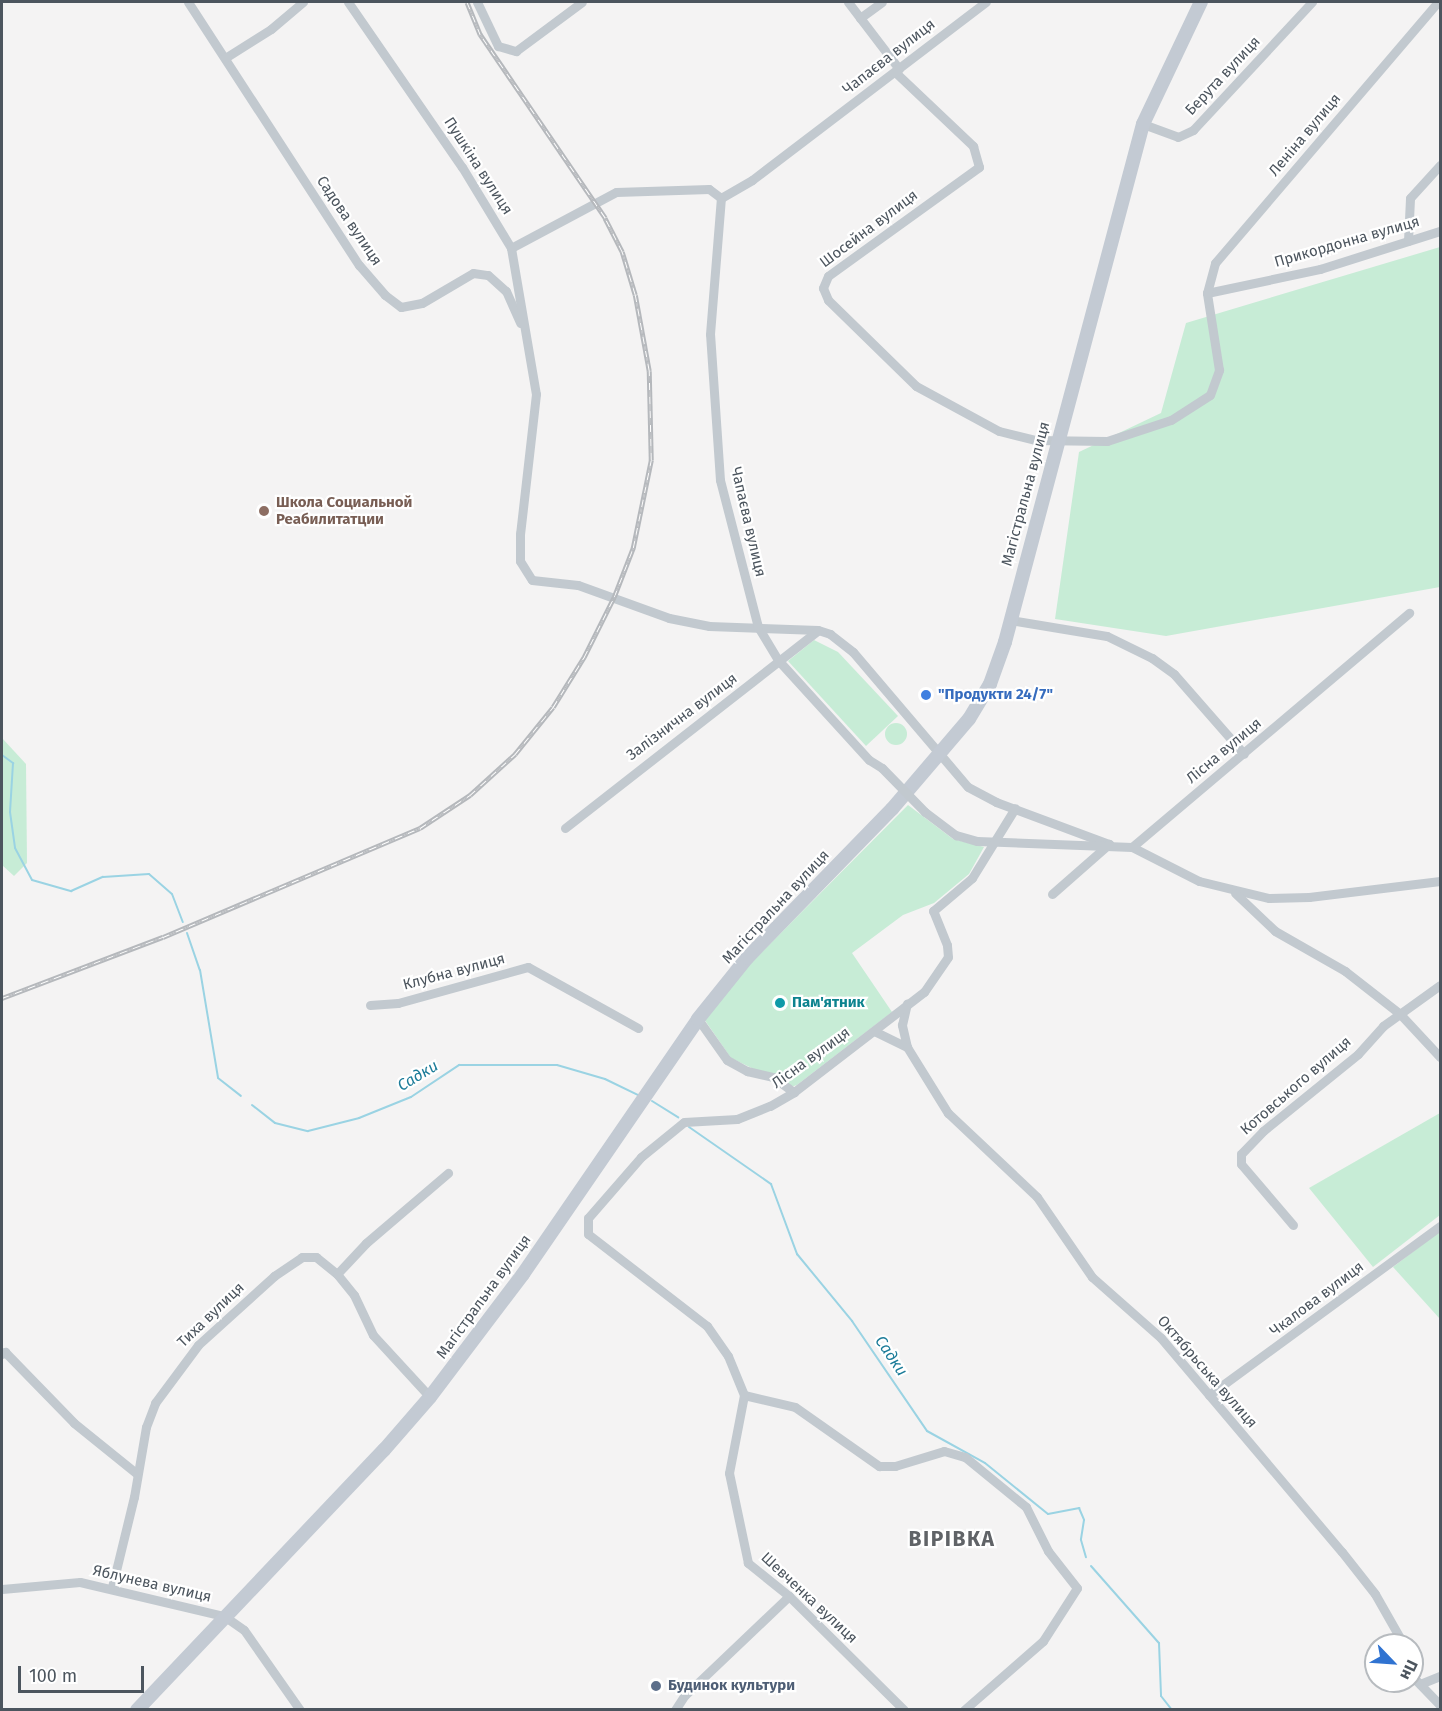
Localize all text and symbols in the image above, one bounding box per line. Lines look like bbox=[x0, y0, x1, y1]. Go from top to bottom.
street label: Чапаєва вулиця bbox=[839, 15, 939, 99]
street label: Берута вулиця bbox=[1182, 33, 1264, 119]
street label: Леніна вулиця bbox=[1265, 90, 1345, 180]
street label: Пушкіна вулиця bbox=[440, 114, 516, 218]
street label: Садова вулиця bbox=[312, 173, 386, 269]
street label: Шосейна вулиця bbox=[817, 186, 921, 272]
street label: Прикордонна вулиця bbox=[1272, 213, 1422, 271]
street label: Магістральна вулиця bbox=[998, 420, 1054, 568]
street label: Чапаєва вулиця bbox=[727, 465, 769, 579]
place label: Школа Социальной Реабилитатции bbox=[276, 493, 412, 528]
marker: Школа Социальной Реабилитатции bbox=[257, 504, 271, 518]
street label: Залізнична вулиця bbox=[623, 670, 741, 764]
place label: "Продукти 24/7" bbox=[938, 686, 1053, 704]
marker: "Продукти 24/7" bbox=[919, 688, 933, 702]
street label: Лісна вулиця bbox=[1183, 714, 1265, 788]
street label: Магістральна вулиця bbox=[719, 846, 833, 968]
street label: Клубна вулиця bbox=[401, 950, 507, 994]
place label: Пам'ятник bbox=[792, 994, 865, 1012]
marker: Пам'ятник bbox=[773, 996, 787, 1010]
street label: Лісна вулиця bbox=[768, 1024, 854, 1092]
street label: Котовського вулиця bbox=[1237, 1033, 1355, 1139]
water label: Садки bbox=[394, 1056, 442, 1096]
street label: Магістральна вулиця bbox=[433, 1231, 535, 1363]
street label: Чкалова вулиця bbox=[1267, 1258, 1367, 1340]
street label: Тиха вулиця bbox=[174, 1279, 248, 1351]
street label: Октябрьська вулиця bbox=[1153, 1312, 1261, 1432]
water label: Садки bbox=[871, 1332, 911, 1380]
district label: ВІРІВКА bbox=[909, 1526, 995, 1552]
street label: Шевченка вулиця bbox=[757, 1549, 861, 1647]
street label: Яблунева вулиця bbox=[91, 1562, 213, 1606]
north arrow bbox=[1364, 1633, 1424, 1693]
scale bar bbox=[21, 1654, 147, 1692]
text: Пн bbox=[1396, 1657, 1422, 1683]
text: 100 m bbox=[29, 1665, 77, 1687]
place label: Будинок культури bbox=[668, 1677, 795, 1695]
marker: Будинок культури bbox=[649, 1679, 663, 1693]

